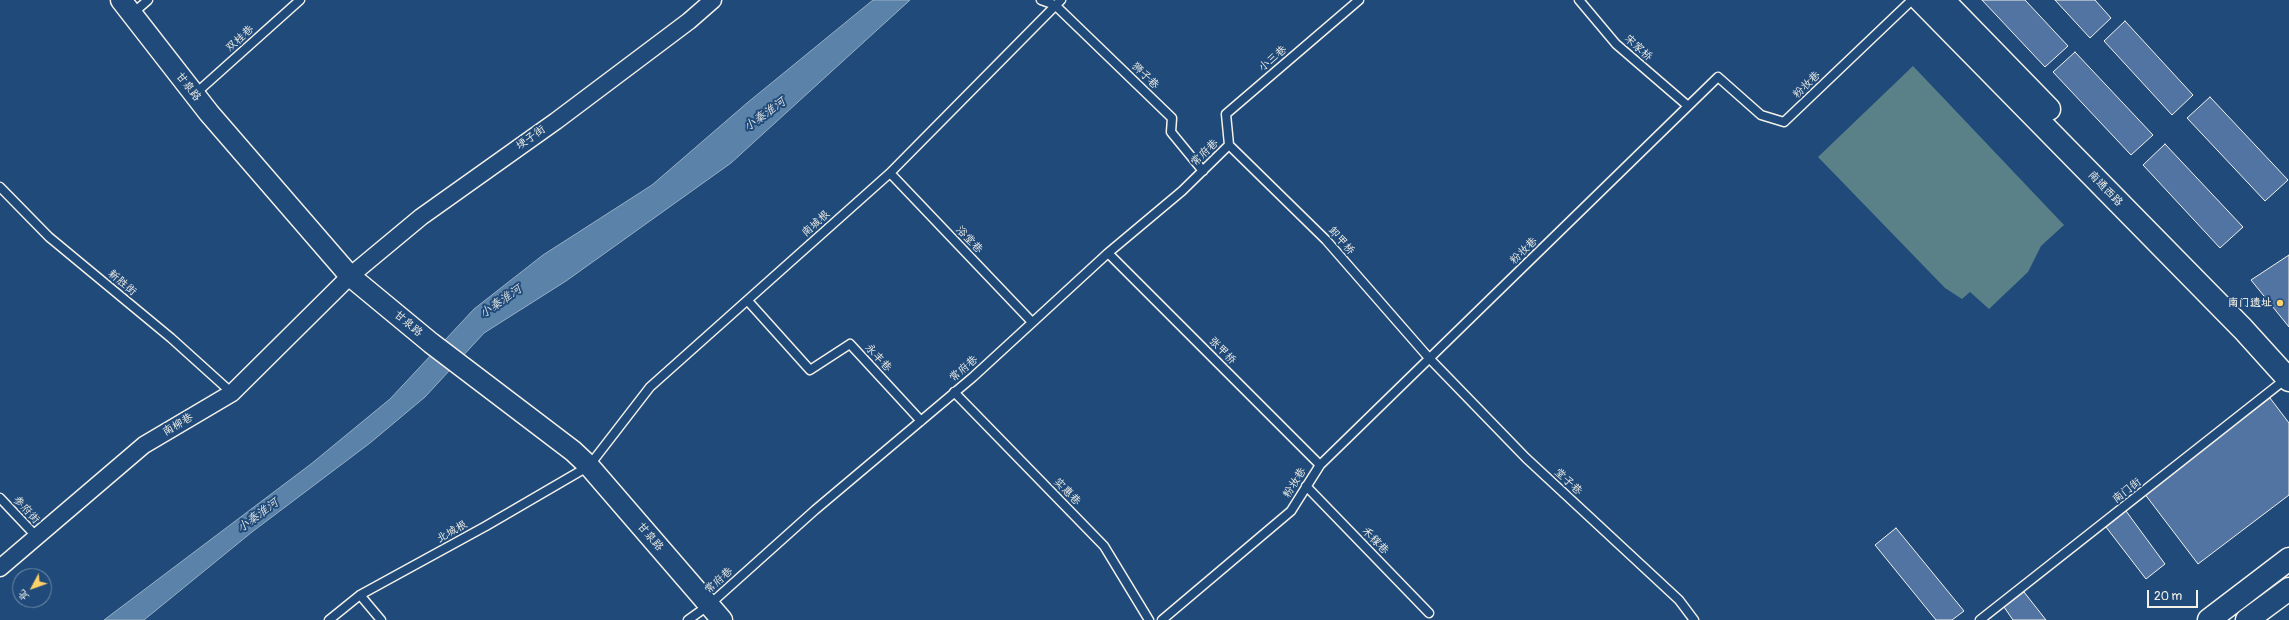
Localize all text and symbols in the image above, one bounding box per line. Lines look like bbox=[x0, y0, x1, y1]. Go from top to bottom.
street label: 双桂巷 bbox=[223, 23, 257, 55]
street label: 宋家桥 bbox=[1621, 32, 1655, 64]
street label: 小三巷 bbox=[1256, 43, 1290, 75]
street label: 狮子巷 bbox=[1129, 60, 1161, 92]
street label: 粉妆巷 bbox=[1791, 69, 1823, 101]
street label: 甘泉路 bbox=[173, 70, 203, 104]
water label: 小秦淮河 bbox=[741, 95, 789, 135]
street label: 埂子街 bbox=[514, 123, 548, 153]
street label: 常府巷 bbox=[1189, 137, 1221, 169]
street label: 南通西路 bbox=[2085, 169, 2125, 209]
street label: 南城根 bbox=[799, 208, 833, 240]
street label: 浴堂巷 bbox=[953, 224, 985, 256]
street label: 卸甲桥 bbox=[1325, 224, 1357, 258]
street label: 粉妆巷 bbox=[1508, 235, 1540, 267]
street label: 新胜街 bbox=[105, 267, 139, 299]
water label: 小秦淮河 bbox=[477, 282, 525, 322]
place label: 南门遗址 bbox=[2228, 296, 2272, 310]
marker: 南门遗址 bbox=[2275, 298, 2285, 308]
street label: 甘泉路 bbox=[391, 308, 425, 340]
street label: 张甲桥 bbox=[1206, 335, 1238, 367]
street label: 永丰巷 bbox=[862, 341, 894, 375]
street label: 常府巷 bbox=[947, 353, 981, 385]
street label: 南柳巷 bbox=[160, 411, 196, 439]
street label: 粉妆巷 bbox=[1281, 466, 1309, 500]
street label: 堂子巷 bbox=[1551, 466, 1585, 498]
street label: 实惠巷 bbox=[1051, 476, 1083, 508]
street label: 南门街 bbox=[2110, 476, 2144, 506]
street label: 参府街 bbox=[10, 493, 42, 527]
water label: 小秦淮河 bbox=[234, 496, 282, 536]
street label: 北城根 bbox=[434, 518, 470, 546]
street label: 甘泉路 bbox=[634, 520, 666, 554]
street label: 禾稼巷 bbox=[1359, 525, 1391, 557]
street label: 常府巷 bbox=[702, 565, 736, 597]
north arrow bbox=[12, 568, 52, 608]
scale bar bbox=[2149, 582, 2200, 608]
text: 北 bbox=[15, 587, 32, 604]
text: 20 m bbox=[2154, 589, 2182, 604]

